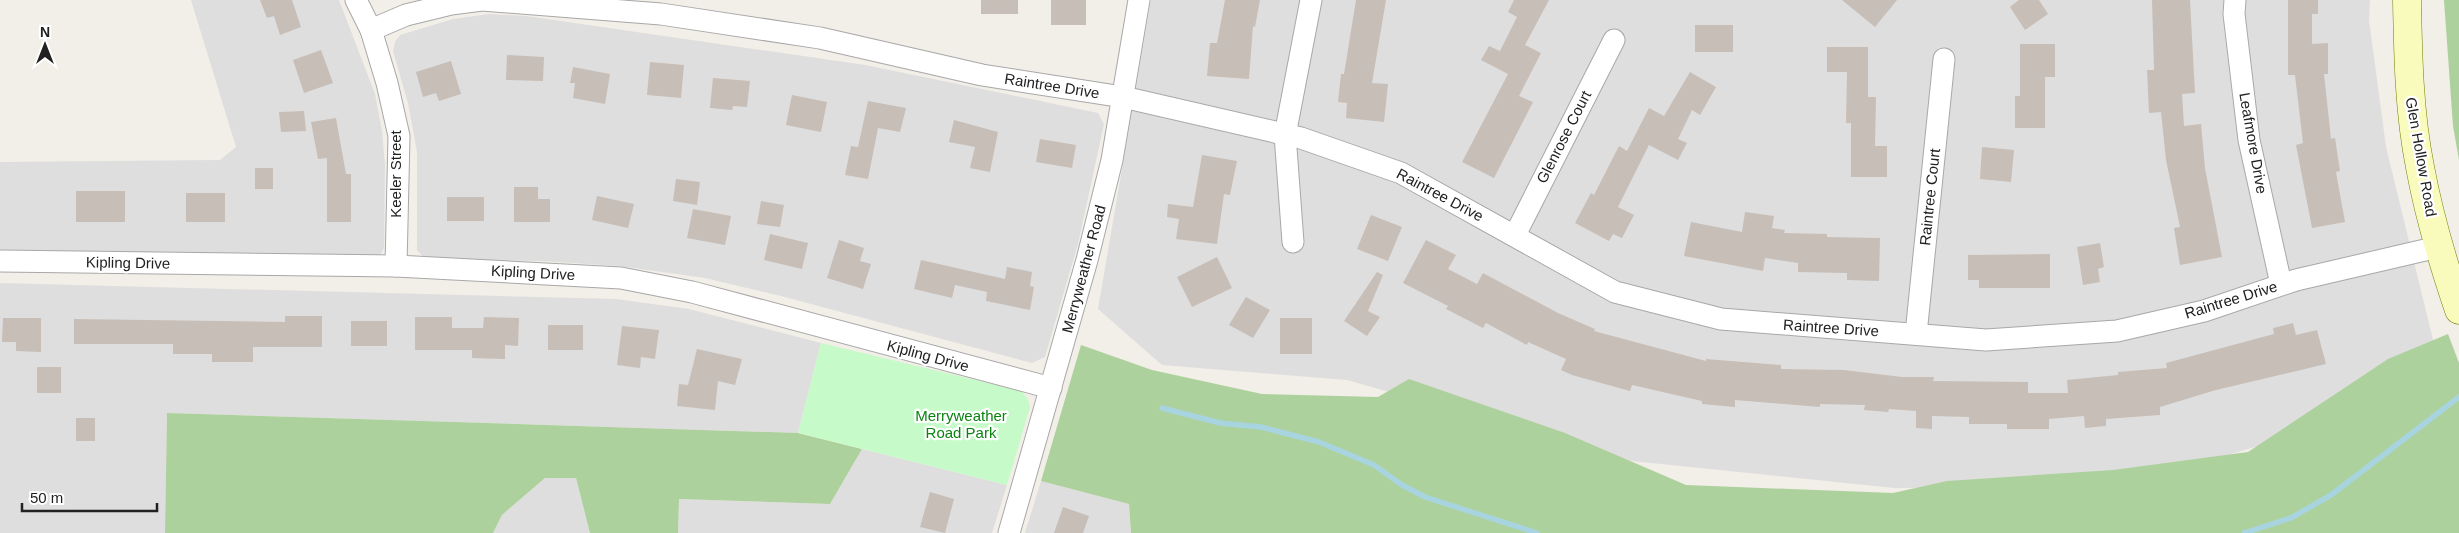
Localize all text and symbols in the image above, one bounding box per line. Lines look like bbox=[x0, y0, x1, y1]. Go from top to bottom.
north arrow bbox=[20, 20, 70, 70]
text: N bbox=[40, 24, 50, 40]
street label: Raintree Drive bbox=[1003, 70, 1101, 101]
street label: Glenrose Court bbox=[1533, 87, 1595, 186]
street label: Leafmore Drive bbox=[2236, 91, 2271, 195]
street label: Glen Hollow Road bbox=[2403, 96, 2440, 218]
street label: Keeler Street bbox=[387, 129, 404, 218]
street label: Raintree Court bbox=[1916, 147, 1943, 246]
street label: Raintree Drive bbox=[1394, 165, 1487, 225]
street label: Merryweather Road bbox=[1058, 203, 1109, 335]
street label: Kipling Drive bbox=[86, 253, 170, 272]
street label: Kipling Drive bbox=[491, 262, 576, 283]
street label: Raintree Drive bbox=[2183, 277, 2279, 322]
street label: Raintree Drive bbox=[1783, 316, 1879, 339]
street label: Kipling Drive bbox=[885, 336, 971, 375]
park label: Merryweather Road Park bbox=[915, 407, 1007, 441]
scale bar bbox=[22, 480, 158, 512]
text: 50 m bbox=[30, 489, 63, 506]

